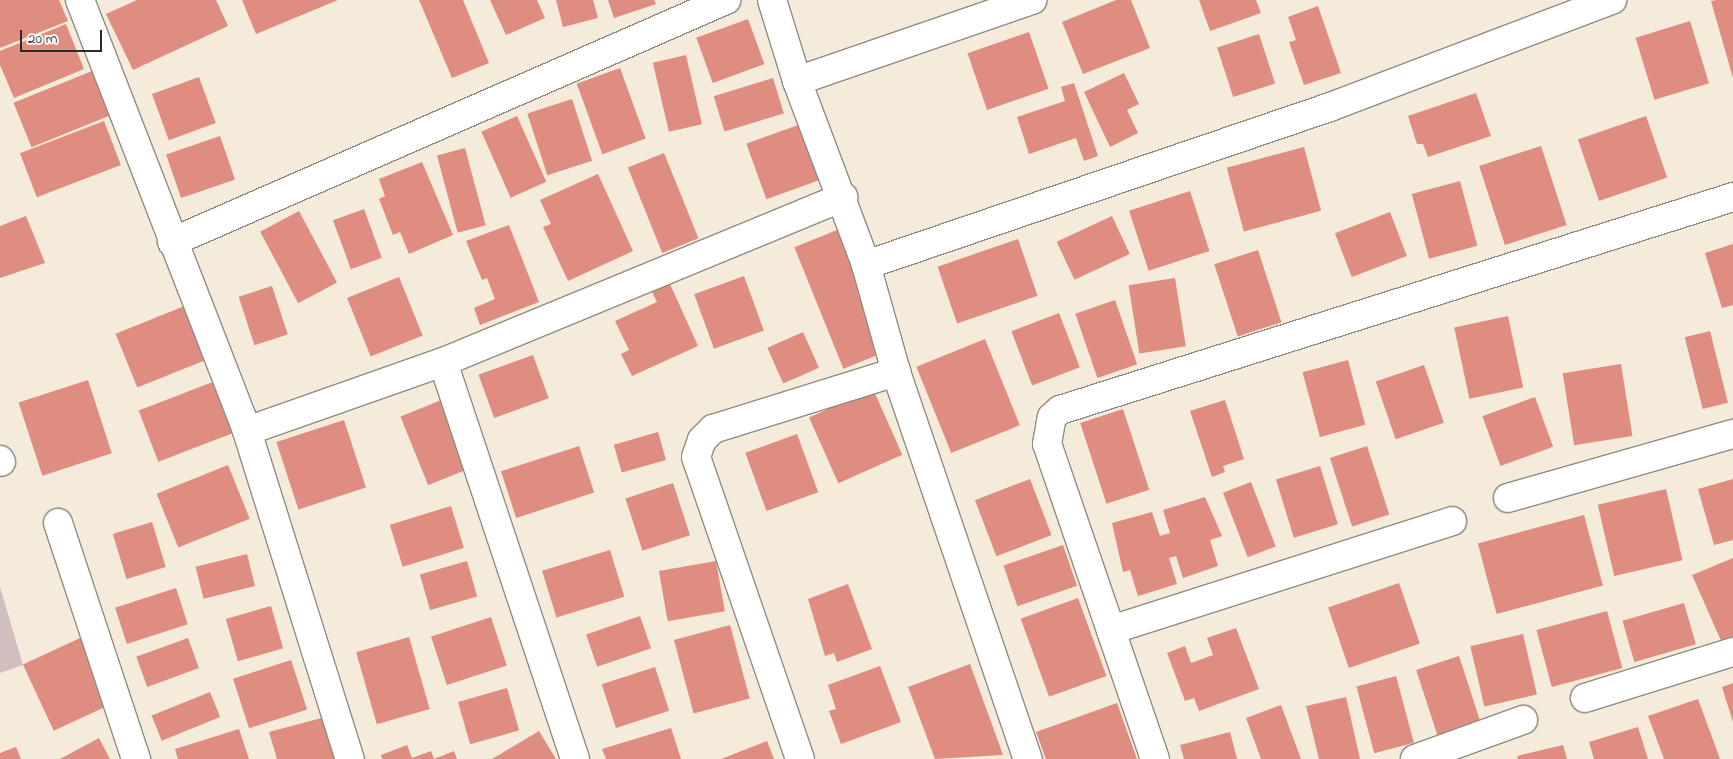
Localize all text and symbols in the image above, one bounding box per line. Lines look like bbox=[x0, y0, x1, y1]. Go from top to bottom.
scale bar bbox=[22, 20, 105, 52]
text: 20 m bbox=[28, 28, 57, 50]

